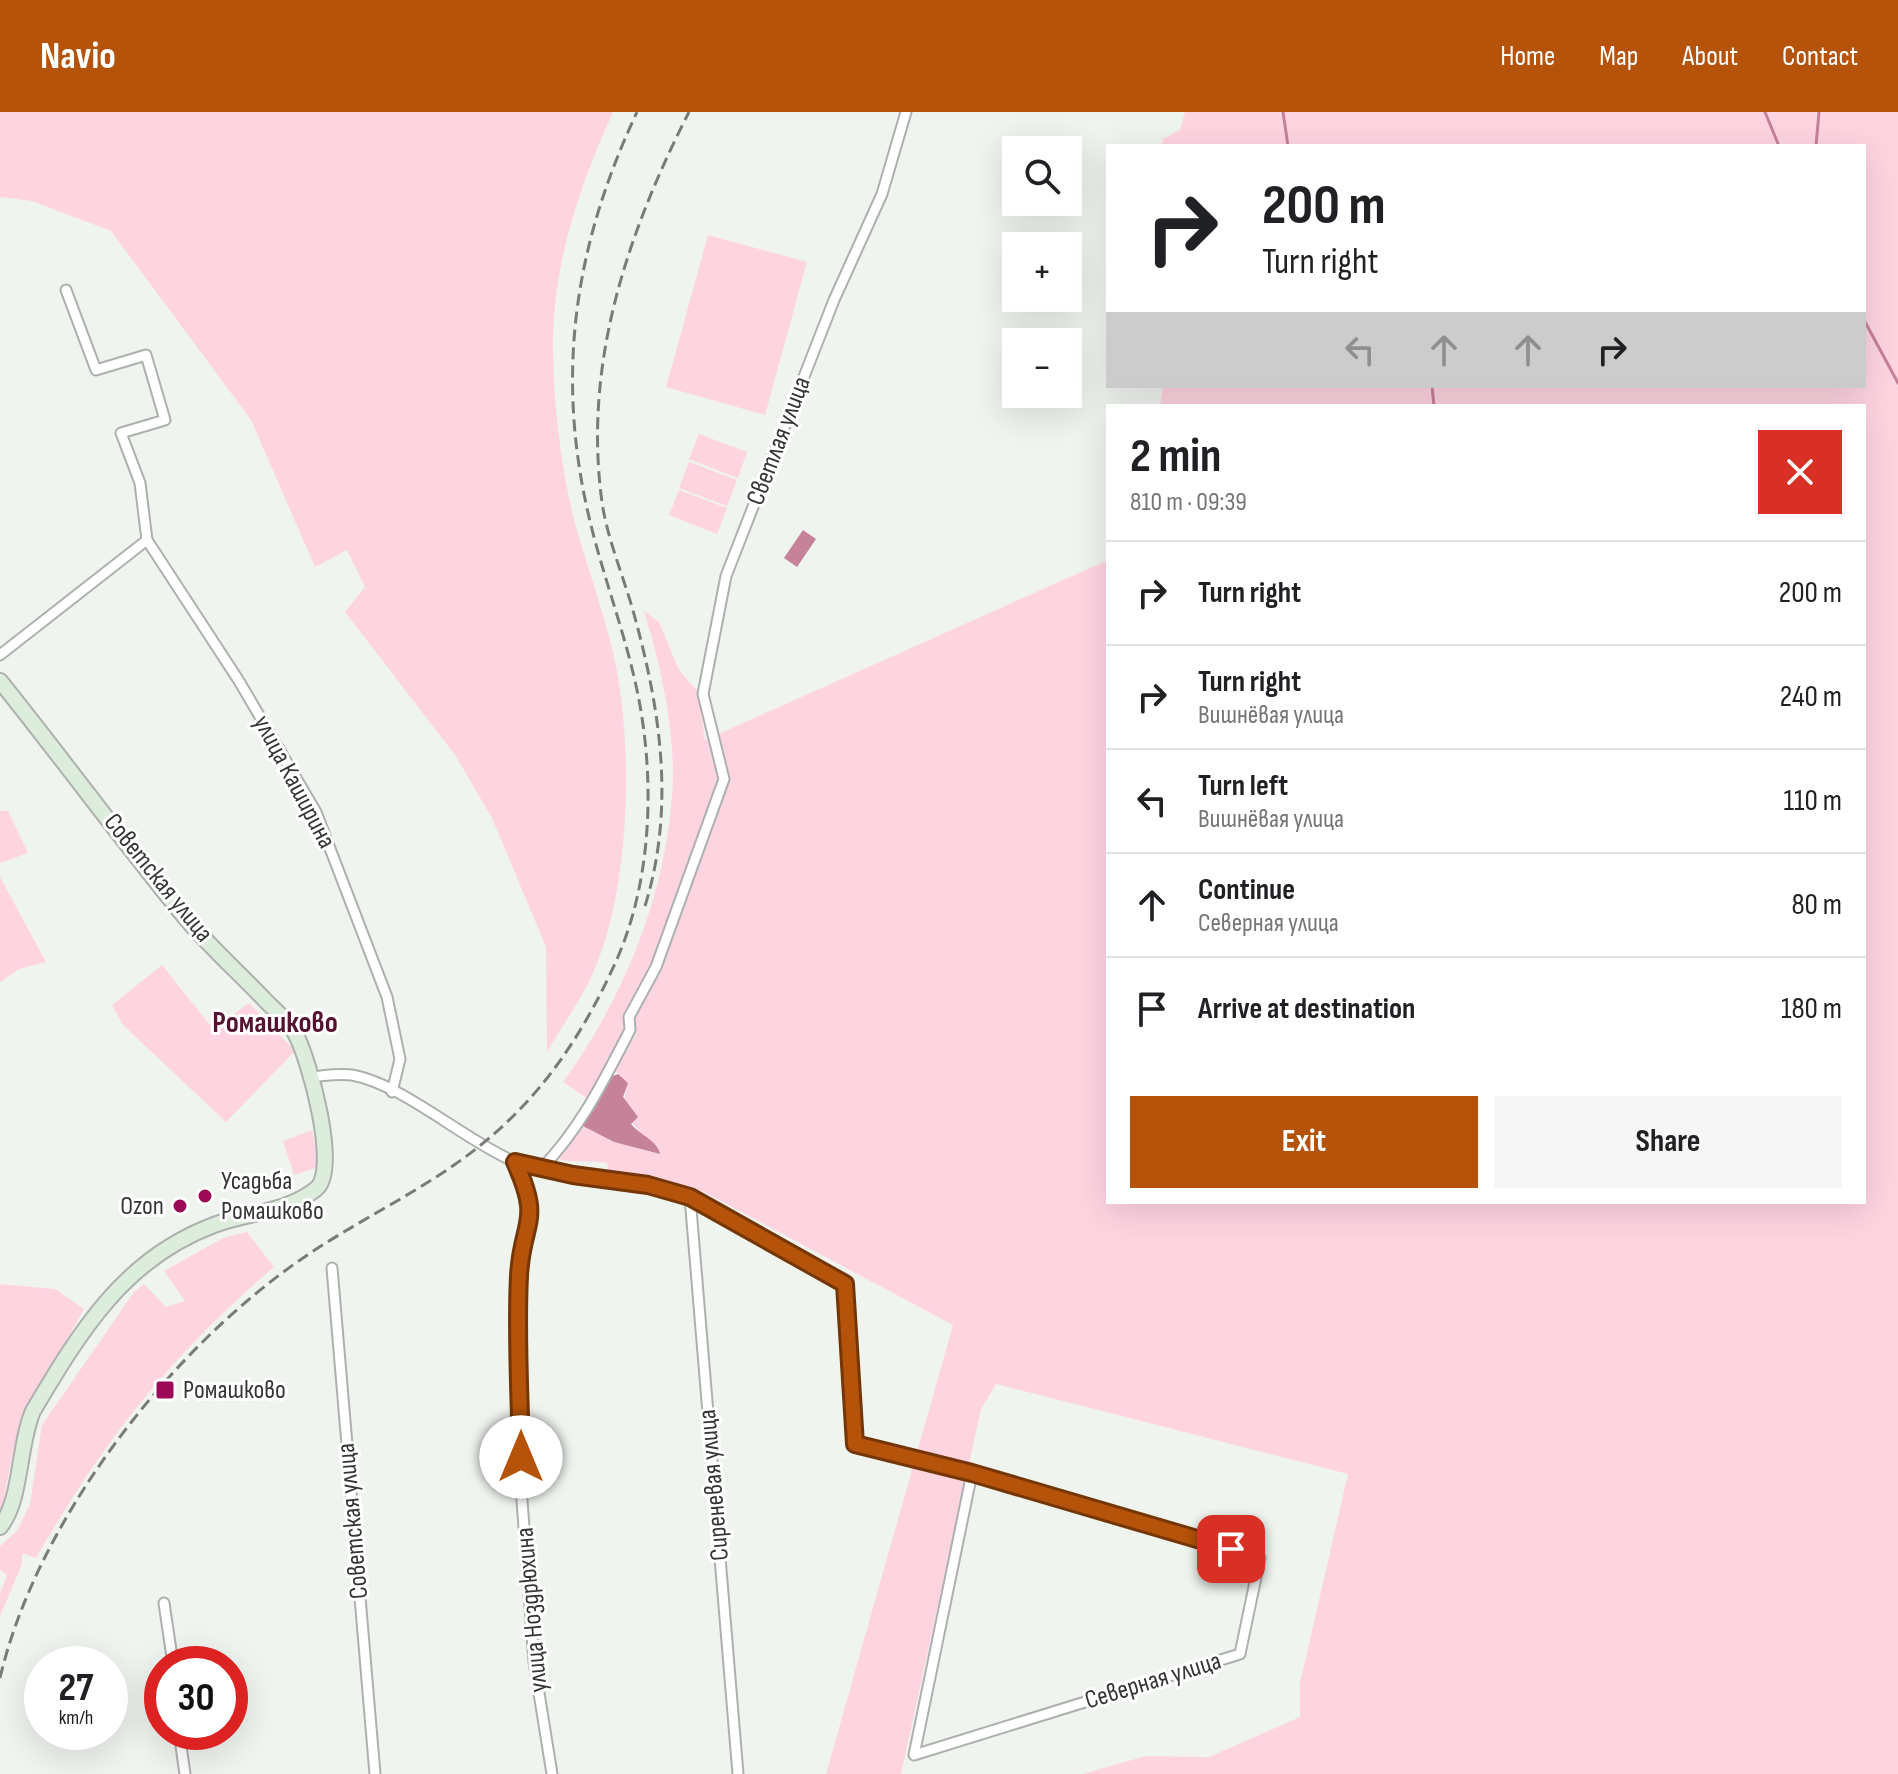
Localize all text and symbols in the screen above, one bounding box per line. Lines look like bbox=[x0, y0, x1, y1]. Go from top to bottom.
text: Navio bbox=[40, 34, 116, 79]
text: Home bbox=[1500, 40, 1555, 73]
text: Map bbox=[1599, 40, 1638, 73]
text: About bbox=[1682, 40, 1738, 73]
text: Contact bbox=[1782, 40, 1858, 73]
map controls bbox=[1002, 136, 1082, 408]
button: search bbox=[1002, 136, 1082, 216]
text: 200 m bbox=[1262, 173, 1386, 240]
icon: right bbox=[1130, 176, 1234, 280]
button: + bbox=[1002, 232, 1082, 312]
text: Turn right bbox=[1262, 241, 1379, 284]
button: − bbox=[1002, 328, 1082, 408]
icon: left bbox=[1338, 328, 1382, 372]
icon: ahead bbox=[1422, 328, 1466, 372]
icon: ahead bbox=[1506, 328, 1550, 372]
icon: right bbox=[1590, 328, 1634, 372]
street label: Светлая улица bbox=[740, 372, 818, 510]
text: 2 min bbox=[1130, 428, 1221, 485]
button: close bbox=[1758, 430, 1842, 514]
text: 810 m · 09:39 bbox=[1130, 487, 1247, 518]
icon: right bbox=[1130, 571, 1174, 615]
text: Turn right bbox=[1198, 575, 1301, 611]
text: 200 m bbox=[1779, 575, 1842, 611]
text: Turn right bbox=[1198, 664, 1301, 700]
icon: right bbox=[1130, 675, 1174, 719]
text: 240 m bbox=[1780, 679, 1842, 715]
text: Вишнёвая улица bbox=[1198, 700, 1344, 731]
street label: улица Каширина bbox=[246, 710, 342, 854]
text: Turn left bbox=[1198, 768, 1288, 804]
icon: left bbox=[1130, 779, 1174, 823]
text: 110 m bbox=[1784, 783, 1842, 819]
text: Вишнёвая улица bbox=[1198, 804, 1344, 835]
street label: Советская улица bbox=[97, 808, 219, 948]
text: Continue bbox=[1198, 872, 1295, 908]
icon: ahead bbox=[1130, 883, 1174, 927]
text: 80 m bbox=[1791, 887, 1842, 923]
text: Северная улица bbox=[1198, 908, 1339, 939]
icon: arrive bbox=[1130, 987, 1174, 1031]
text: Arrive at destination bbox=[1198, 991, 1415, 1027]
text: 180 m bbox=[1781, 991, 1842, 1027]
district label: Ромашково bbox=[212, 1005, 338, 1041]
button: Exit bbox=[1130, 1096, 1478, 1188]
button: Share bbox=[1494, 1096, 1842, 1188]
place label: Усадьба Ромашково bbox=[221, 1166, 324, 1227]
marker: Усадьба Ромашково bbox=[196, 1187, 214, 1205]
place label: Ozon bbox=[120, 1191, 164, 1222]
marker: Ozon bbox=[171, 1197, 189, 1215]
place label: Ромашково bbox=[183, 1375, 286, 1406]
marker: Ромашково bbox=[154, 1379, 176, 1401]
street label: Сиреневая улица bbox=[692, 1408, 736, 1562]
position arrow bbox=[479, 1415, 563, 1499]
street label: Советская улица bbox=[331, 1442, 375, 1600]
pin bbox=[1197, 1515, 1265, 1583]
street label: улица Ноздрюхина bbox=[509, 1526, 555, 1694]
icon: arrive bbox=[1209, 1527, 1253, 1571]
speed limit sign: 30 bbox=[144, 1646, 248, 1750]
street label: Северная улица bbox=[1081, 1646, 1225, 1716]
text: 27 bbox=[59, 1664, 93, 1712]
text: km/h bbox=[59, 1706, 93, 1730]

